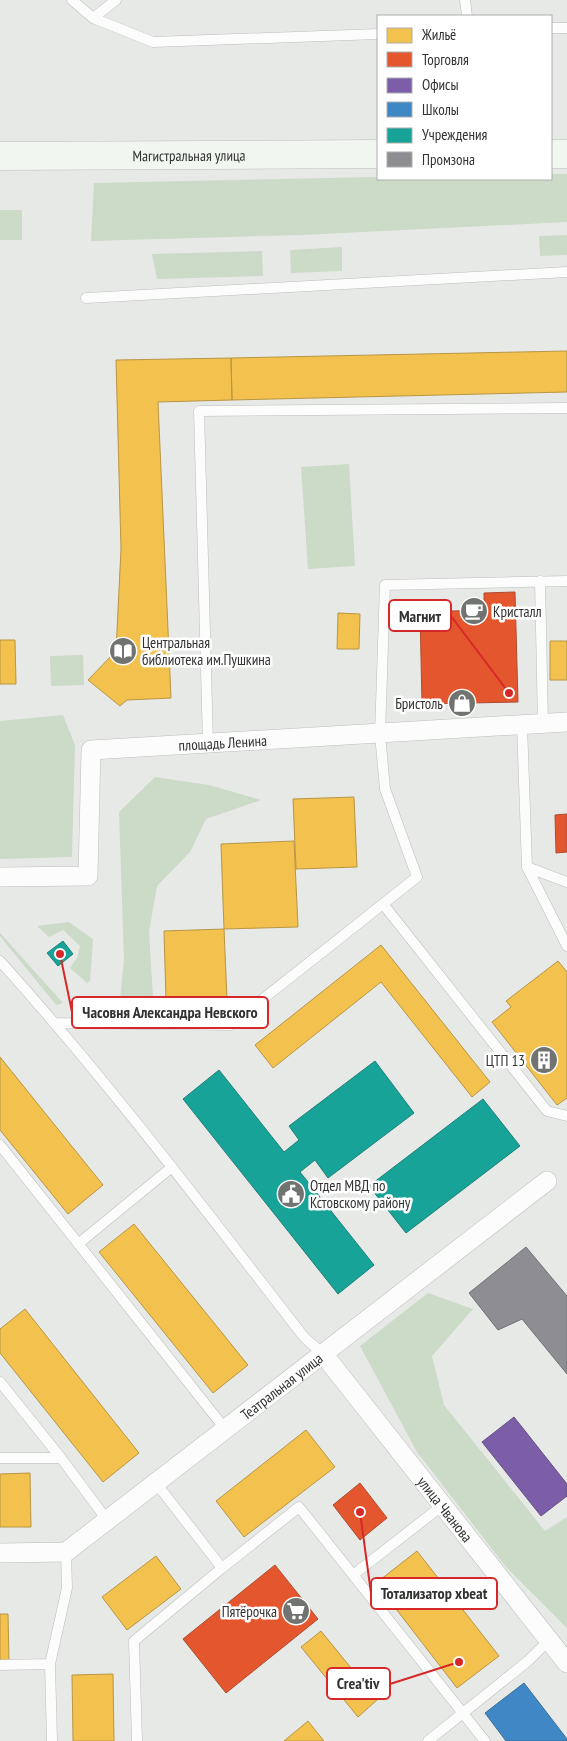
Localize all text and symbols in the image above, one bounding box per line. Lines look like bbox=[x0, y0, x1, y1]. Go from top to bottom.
legend bbox=[377, 15, 552, 180]
text: Жильё bbox=[421, 25, 456, 44]
text: Торговля bbox=[422, 50, 469, 69]
text: Офисы bbox=[422, 75, 458, 94]
text: Школы bbox=[422, 100, 459, 119]
text: Учреждения bbox=[422, 125, 488, 144]
street label: Магистральная улица bbox=[132, 145, 246, 165]
text: Промзона bbox=[422, 150, 475, 169]
cafe icon: Кристалл bbox=[459, 596, 489, 626]
callout: Магнит bbox=[389, 600, 451, 631]
place label: Кристалл bbox=[493, 602, 542, 621]
text: Магнит bbox=[399, 606, 441, 626]
place label: Центральная библиотека им.Пушкина bbox=[142, 633, 271, 669]
library icon: Центральная библиотека им.Пушкина bbox=[108, 636, 138, 666]
shop icon: Бристоль bbox=[447, 688, 477, 718]
place label: Бристоль bbox=[395, 694, 443, 713]
street label: площадь Ленина bbox=[178, 730, 268, 754]
callout: Часовня Александра Невского bbox=[72, 997, 268, 1028]
text: Часовня Александра Невского bbox=[82, 1002, 258, 1022]
building icon: ЦТП 13 bbox=[529, 1045, 559, 1075]
place label: ЦТП 13 bbox=[486, 1051, 525, 1070]
place label: Отдел МВД по Кстовскому району bbox=[310, 1176, 411, 1212]
public building icon: Отдел МВД по Кстовскому району bbox=[276, 1179, 306, 1209]
street label: Театральная улица bbox=[236, 1348, 326, 1424]
street label: улица Чванова bbox=[414, 1472, 477, 1546]
callout: Тотализатор xbeat bbox=[371, 1578, 497, 1609]
text: Тотализатор xbeat bbox=[381, 1583, 488, 1603]
supermarket icon: Пятёрочка bbox=[281, 1596, 311, 1626]
place label: Пятёрочка bbox=[222, 1602, 277, 1621]
callout: Crea'tiv bbox=[327, 1668, 390, 1699]
text: Crea'tiv bbox=[337, 1673, 380, 1693]

